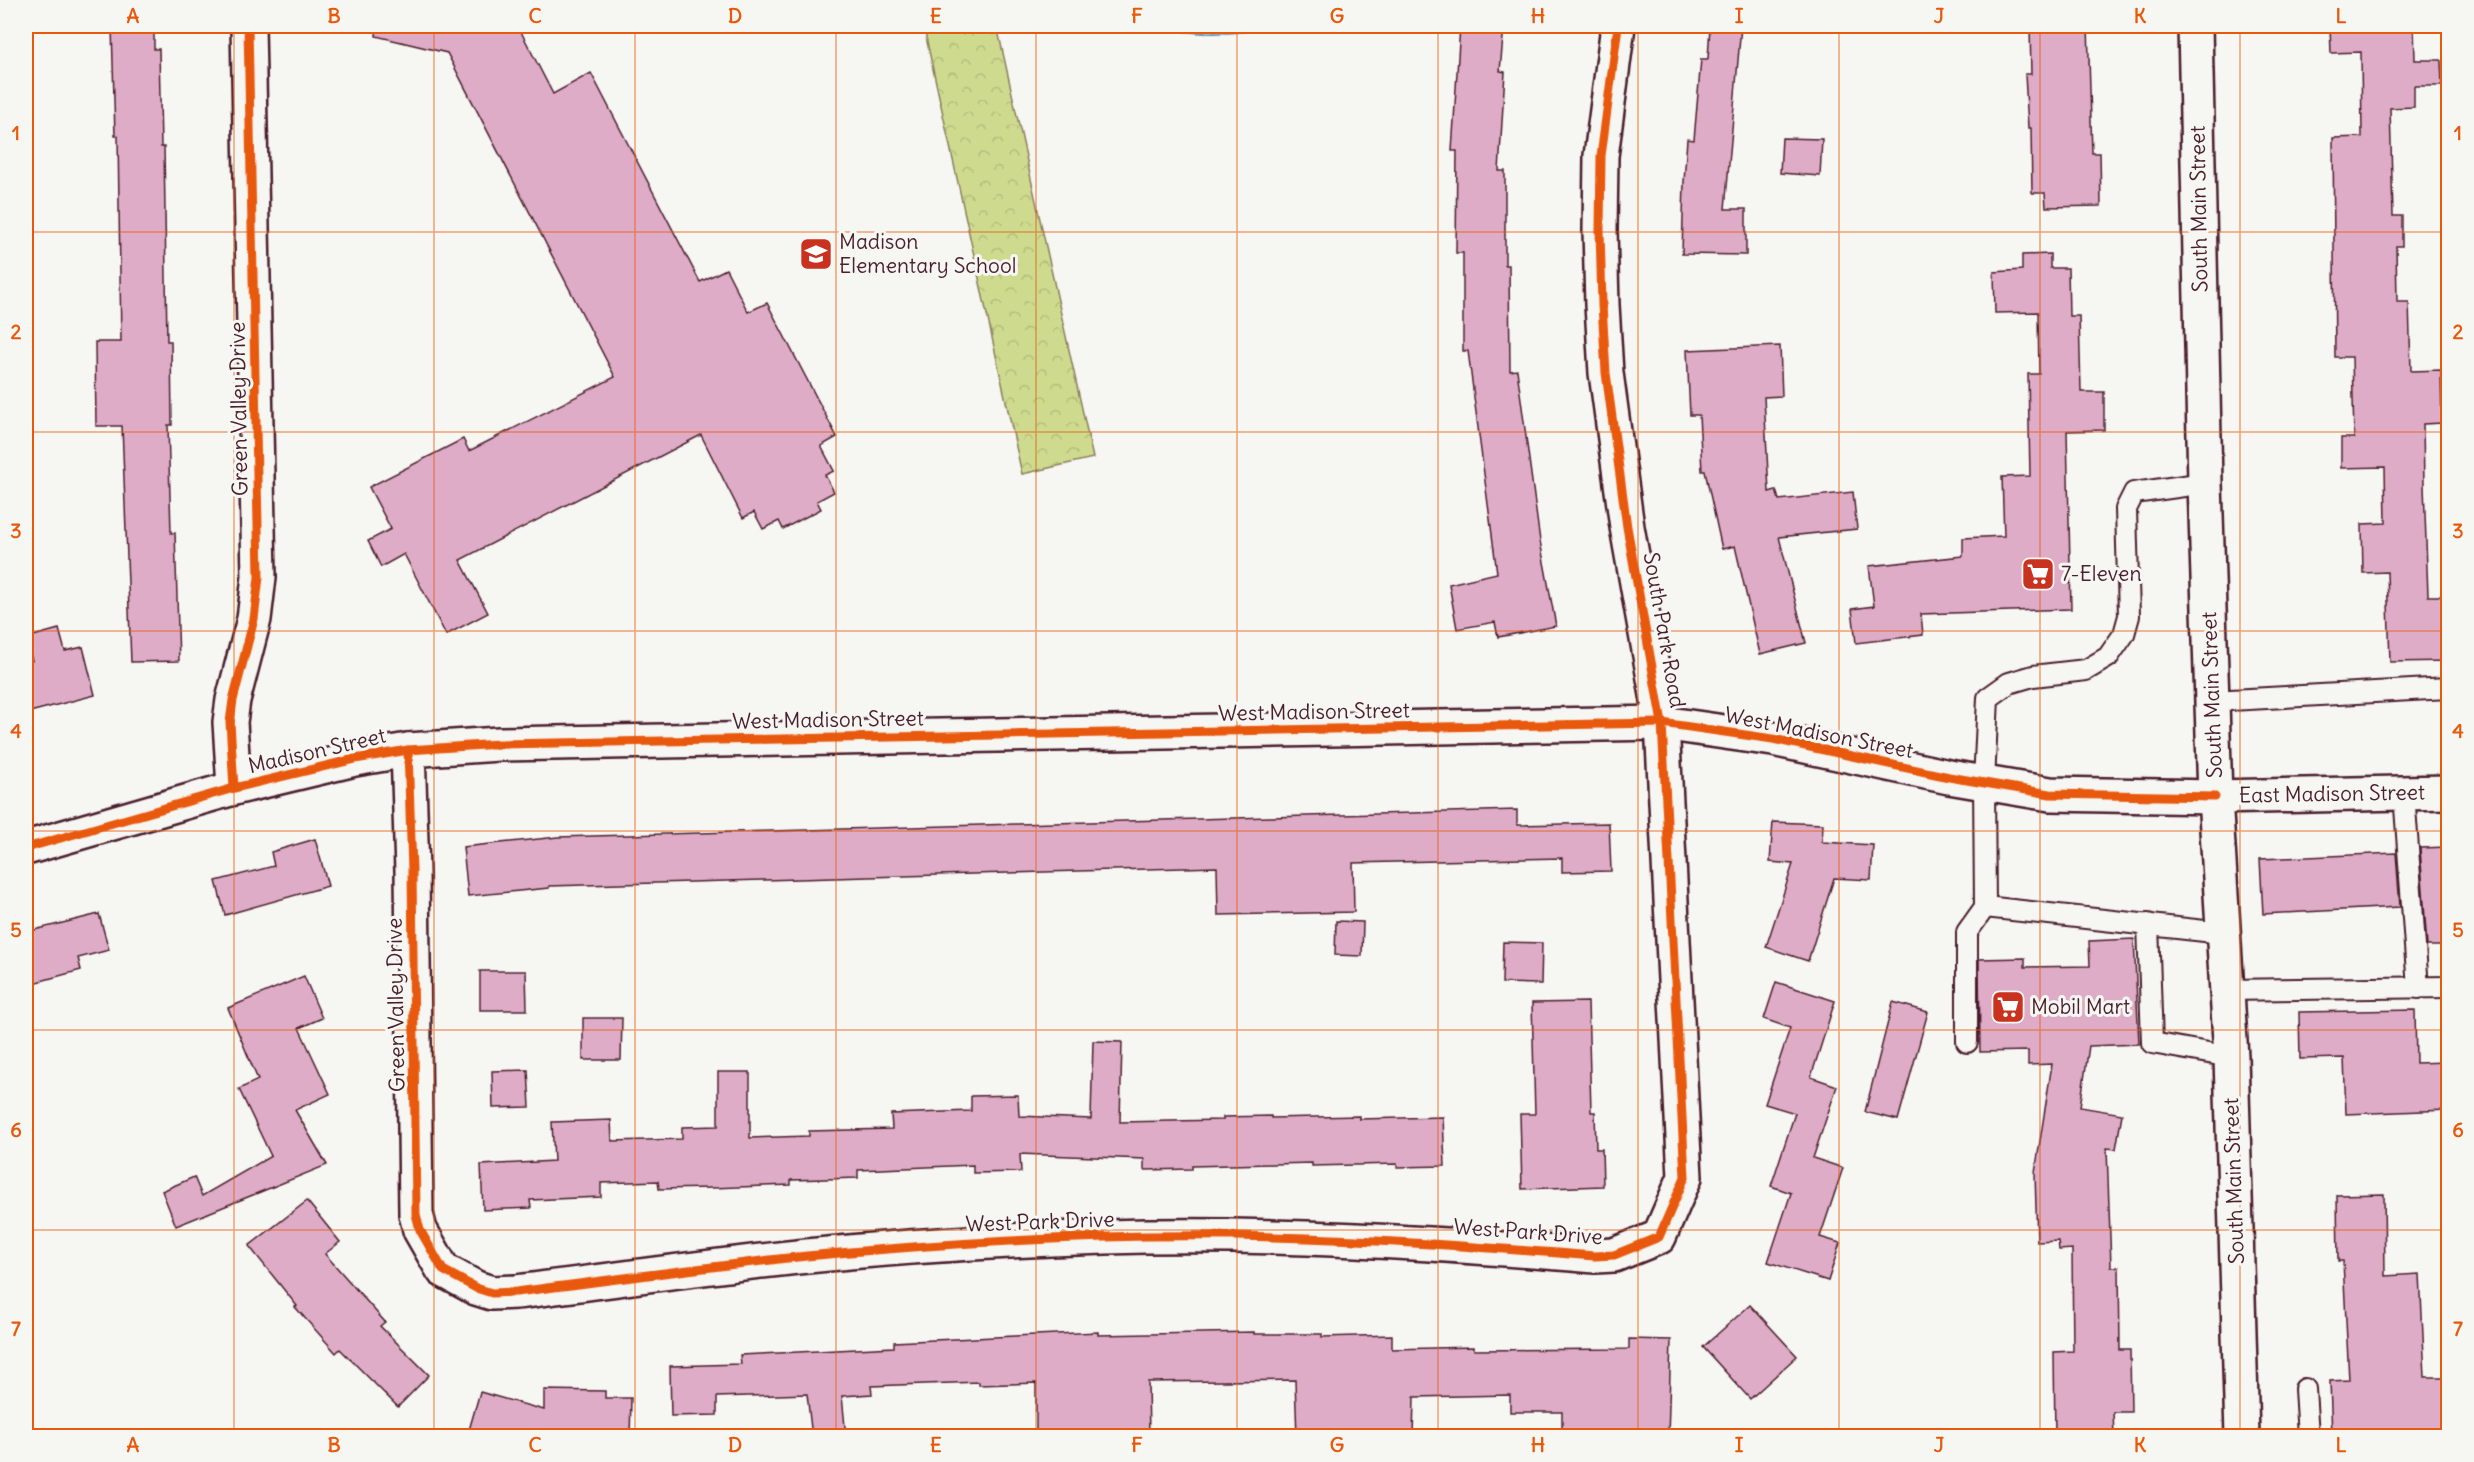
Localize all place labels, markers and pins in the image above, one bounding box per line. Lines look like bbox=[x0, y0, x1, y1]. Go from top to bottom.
place label: Madison Elementary School bbox=[839, 228, 1016, 279]
school or university icon: Madison Elementary School bbox=[798, 236, 834, 272]
supermarket icon: 7-Eleven bbox=[2020, 556, 2056, 592]
place label: 7-Eleven bbox=[2061, 560, 2142, 587]
supermarket icon: Mobil Mart bbox=[1990, 989, 2026, 1025]
place label: Mobil Mart bbox=[2031, 993, 2130, 1020]

